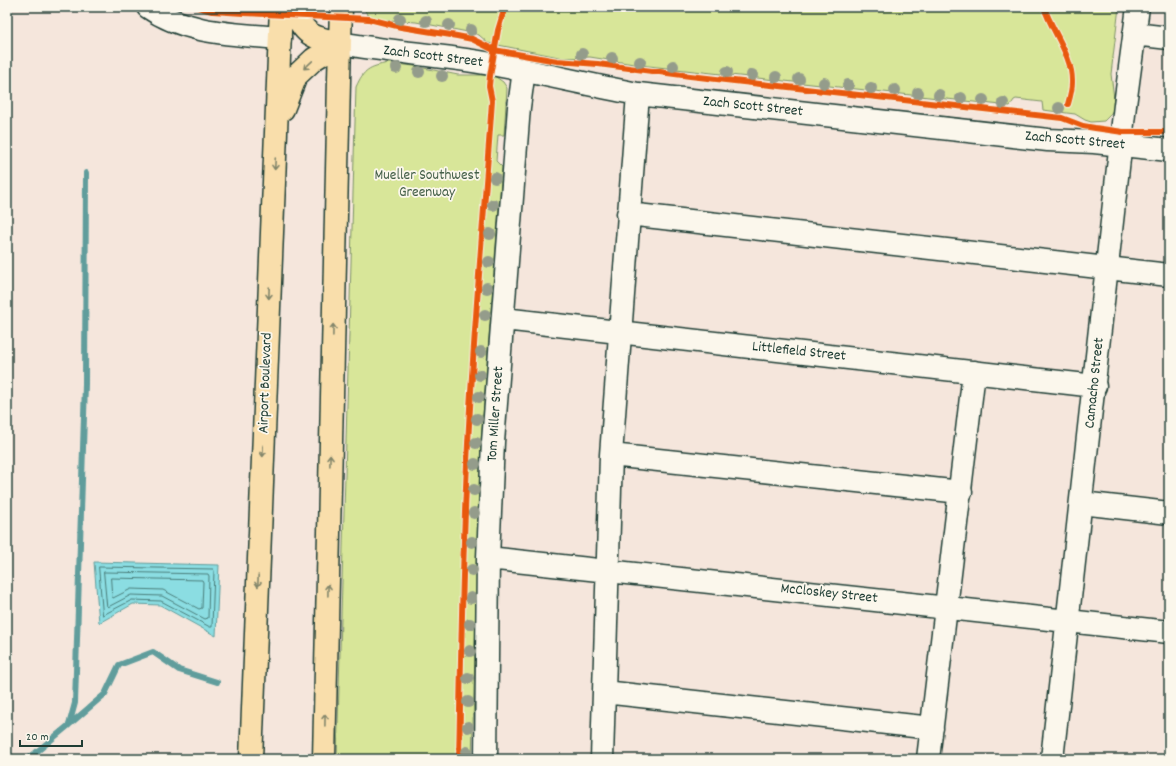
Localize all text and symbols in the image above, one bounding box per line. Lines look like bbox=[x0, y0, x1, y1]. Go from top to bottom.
street label: Zach Scott Street bbox=[382, 40, 485, 74]
one-way arrow bbox=[303, 60, 313, 69]
street label: Zach Scott Street bbox=[702, 91, 804, 123]
street label: Zach Scott Street bbox=[1024, 126, 1126, 156]
one-way arrow bbox=[271, 157, 279, 170]
park label: Mueller Southwest Greenway bbox=[375, 165, 480, 204]
one-way arrow bbox=[266, 287, 273, 300]
one-way arrow bbox=[329, 324, 337, 337]
street label: Airport Boulevard bbox=[253, 332, 279, 434]
street label: Littlefield Street bbox=[751, 336, 847, 368]
street label: Camacho Street bbox=[1079, 336, 1111, 430]
street label: Tom Miller Street bbox=[482, 365, 510, 463]
one-way arrow bbox=[260, 444, 267, 457]
one-way arrow bbox=[327, 454, 334, 467]
one-way arrow bbox=[254, 574, 262, 587]
street label: McCloskey Street bbox=[779, 578, 879, 610]
one-way arrow bbox=[324, 584, 332, 597]
one-way arrow bbox=[321, 714, 329, 727]
scale bar bbox=[20, 722, 82, 748]
text: 20 m bbox=[26, 729, 49, 746]

